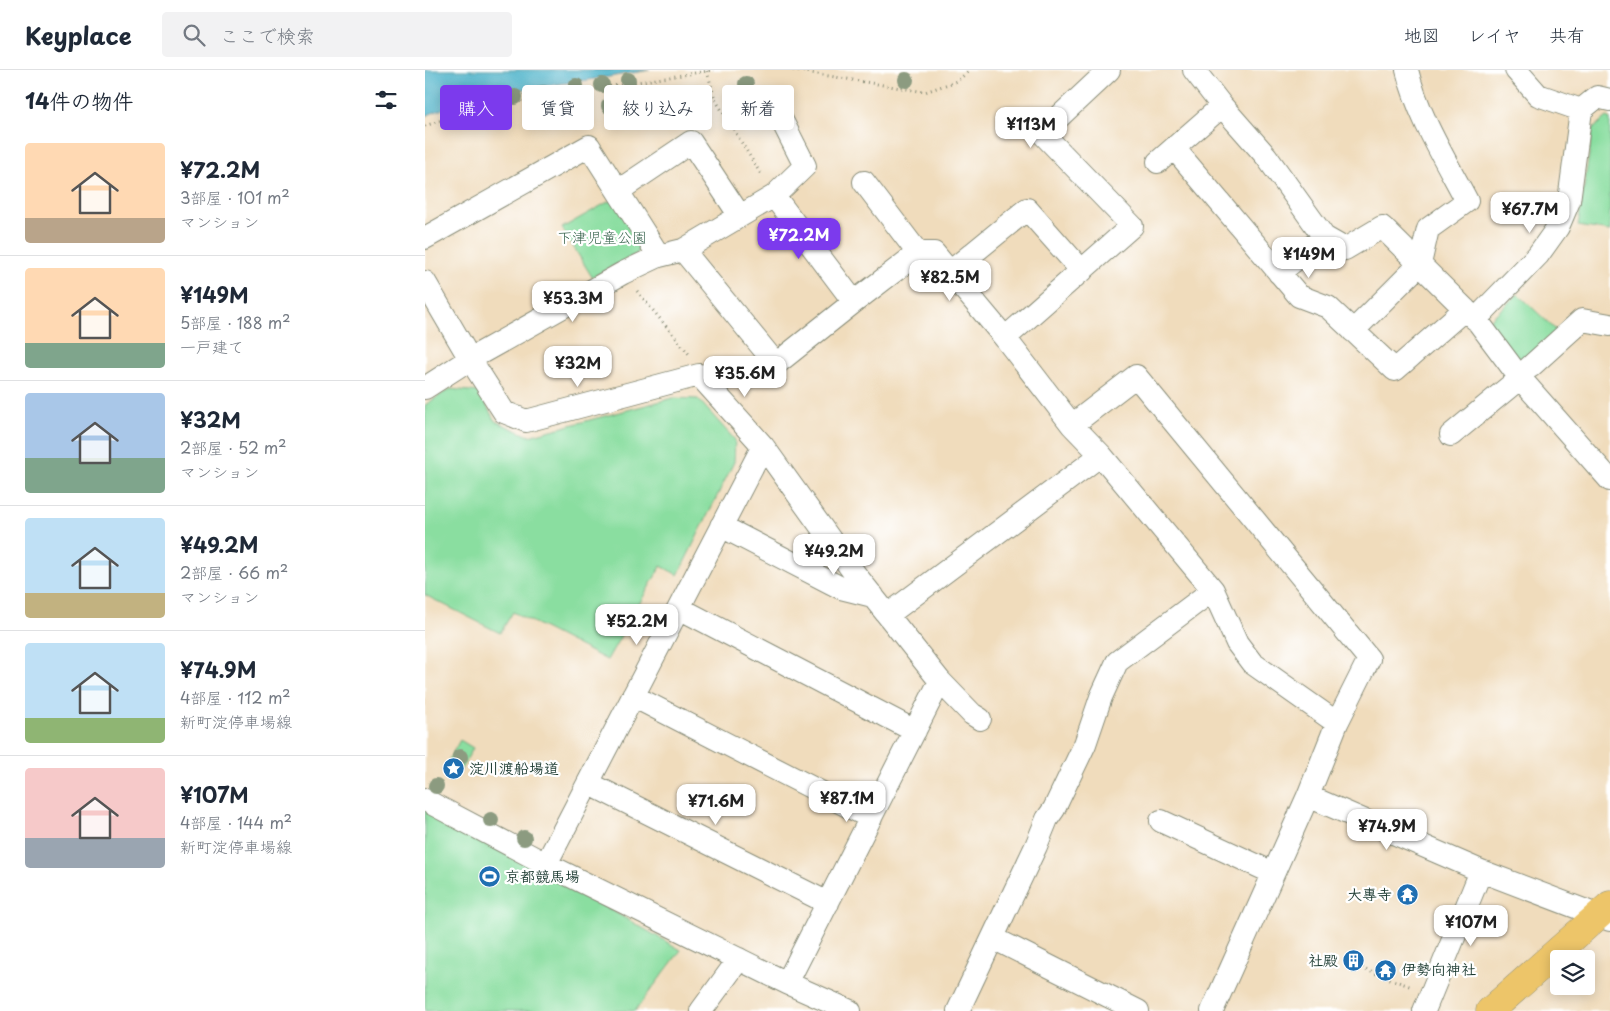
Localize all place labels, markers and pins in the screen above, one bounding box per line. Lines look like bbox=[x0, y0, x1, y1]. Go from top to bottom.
pin: ¥113M bbox=[996, 106, 1066, 149]
pin: ¥67.7M bbox=[1489, 191, 1571, 234]
pin: ¥72.2M bbox=[758, 218, 840, 260]
pin: ¥149M bbox=[1274, 236, 1344, 279]
pin: ¥82.5M bbox=[909, 260, 991, 302]
pin: ¥53.3M bbox=[532, 280, 614, 323]
pin: ¥32M bbox=[548, 346, 608, 388]
pin: ¥35.6M bbox=[704, 356, 786, 398]
pin: ¥49.2M bbox=[793, 534, 875, 576]
pin: ¥52.2M bbox=[596, 604, 678, 646]
place label: 淀川渡船場道 bbox=[469, 756, 559, 779]
place icon: 淀川渡船場道 bbox=[441, 757, 465, 781]
pin: ¥87.1M bbox=[806, 780, 888, 823]
pin: ¥71.6M bbox=[675, 784, 757, 826]
pin: ¥74.9M bbox=[1346, 808, 1428, 851]
place label: 京都競馬場 bbox=[505, 864, 580, 887]
sports icon: 京都競馬場 bbox=[477, 865, 501, 889]
place label: 大專寺 bbox=[1347, 882, 1392, 905]
temple icon: 大專寺 bbox=[1396, 883, 1420, 907]
pin: ¥107M bbox=[1436, 904, 1506, 947]
place label: 社殿 bbox=[1308, 948, 1338, 971]
building icon: 社殿 bbox=[1342, 949, 1366, 973]
place label: 伊勢向神社 bbox=[1401, 957, 1476, 980]
temple icon: 伊勢向神社 bbox=[1373, 958, 1397, 982]

